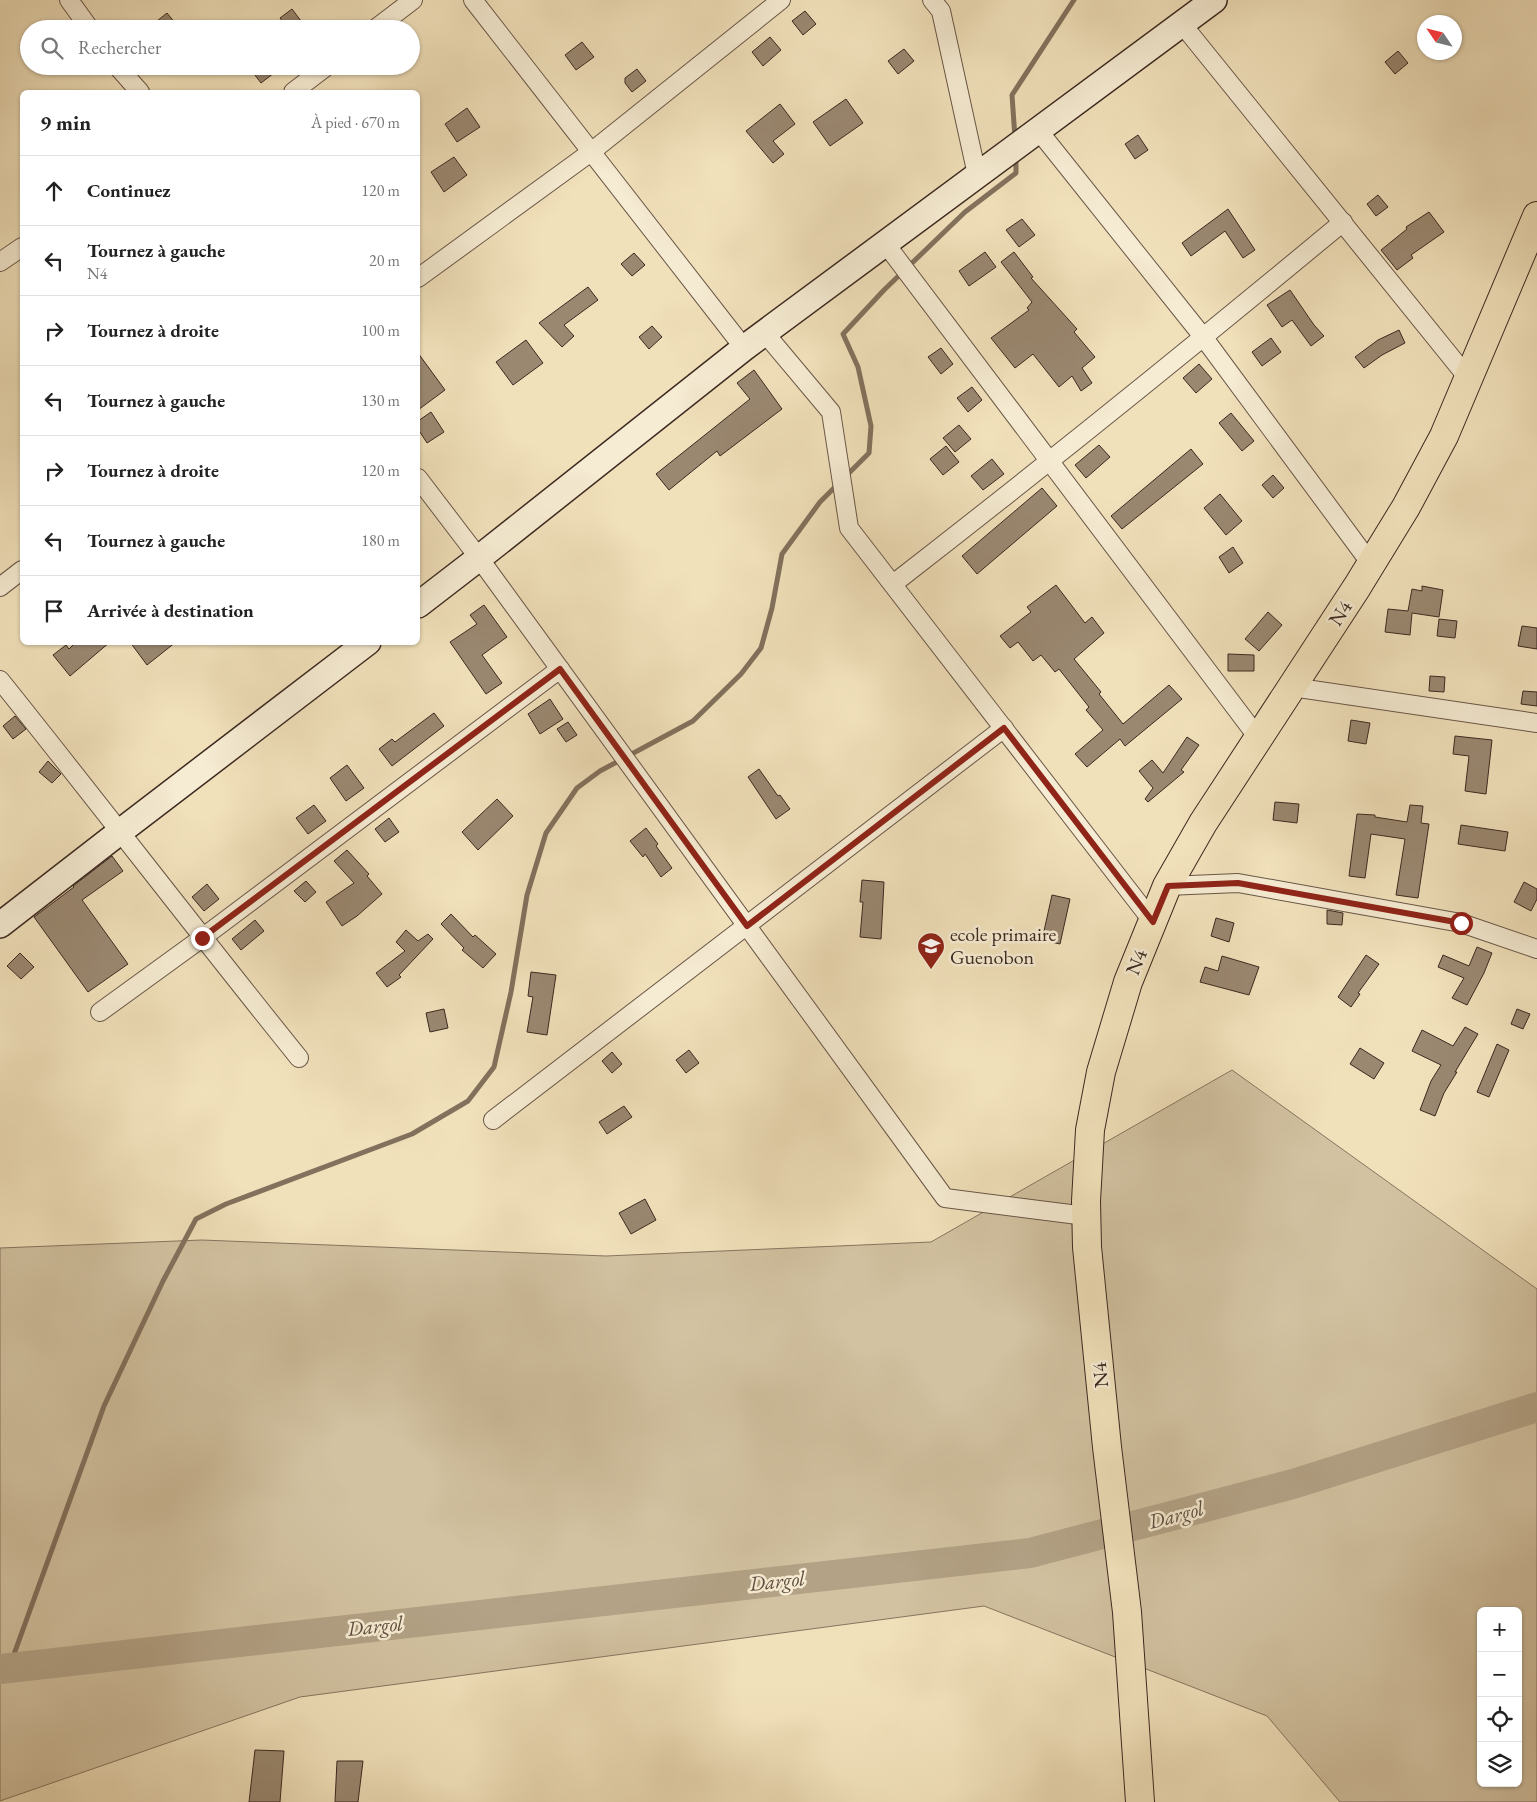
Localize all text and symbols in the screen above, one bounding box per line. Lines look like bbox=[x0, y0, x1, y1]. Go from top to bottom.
north arrow bbox=[1417, 15, 1462, 60]
search box bbox=[20, 20, 420, 75]
icon: search bbox=[38, 34, 66, 62]
text: Rechercher bbox=[78, 35, 161, 60]
text: 9 min bbox=[40, 109, 91, 136]
text: À pied · 670 m bbox=[311, 112, 400, 133]
icon: ahead bbox=[40, 177, 68, 205]
text: Continuez bbox=[87, 178, 171, 203]
text: 120 m bbox=[361, 180, 400, 201]
text: Tournez à gauche bbox=[87, 238, 225, 263]
icon: left bbox=[40, 247, 68, 275]
text: 20 m bbox=[369, 250, 400, 271]
text: N4 bbox=[87, 263, 107, 284]
icon: right bbox=[40, 317, 68, 345]
text: Tournez à droite bbox=[87, 318, 219, 343]
text: 100 m bbox=[361, 320, 400, 341]
icon: left bbox=[40, 387, 68, 415]
text: Tournez à gauche bbox=[87, 388, 225, 413]
text: 130 m bbox=[361, 390, 400, 411]
icon: right bbox=[40, 457, 68, 485]
text: Tournez à droite bbox=[87, 458, 219, 483]
text: 120 m bbox=[361, 460, 400, 481]
icon: left bbox=[40, 527, 68, 555]
text: Tournez à gauche bbox=[87, 528, 225, 553]
text: 180 m bbox=[361, 530, 400, 551]
street label: N4 bbox=[1322, 595, 1358, 631]
icon: arrive bbox=[40, 597, 68, 625]
text: Arrivée à destination bbox=[87, 598, 254, 623]
route start bbox=[1450, 912, 1473, 935]
place label: ecole primaire Guenobon bbox=[950, 921, 1057, 970]
route end bbox=[191, 927, 214, 950]
school or university icon: ecole primaire Guenobon bbox=[916, 931, 946, 970]
street label: N4 bbox=[1119, 945, 1153, 979]
street label: N4 bbox=[1086, 1361, 1114, 1389]
water label: Dargol bbox=[1144, 1494, 1207, 1535]
water label: Dargol bbox=[747, 1564, 807, 1597]
map controls bbox=[1477, 1607, 1522, 1787]
button: + bbox=[1477, 1607, 1522, 1652]
water label: Dargol bbox=[345, 1609, 405, 1642]
button: − bbox=[1477, 1652, 1522, 1697]
button: locate bbox=[1477, 1697, 1522, 1742]
button: layers bbox=[1477, 1742, 1522, 1787]

